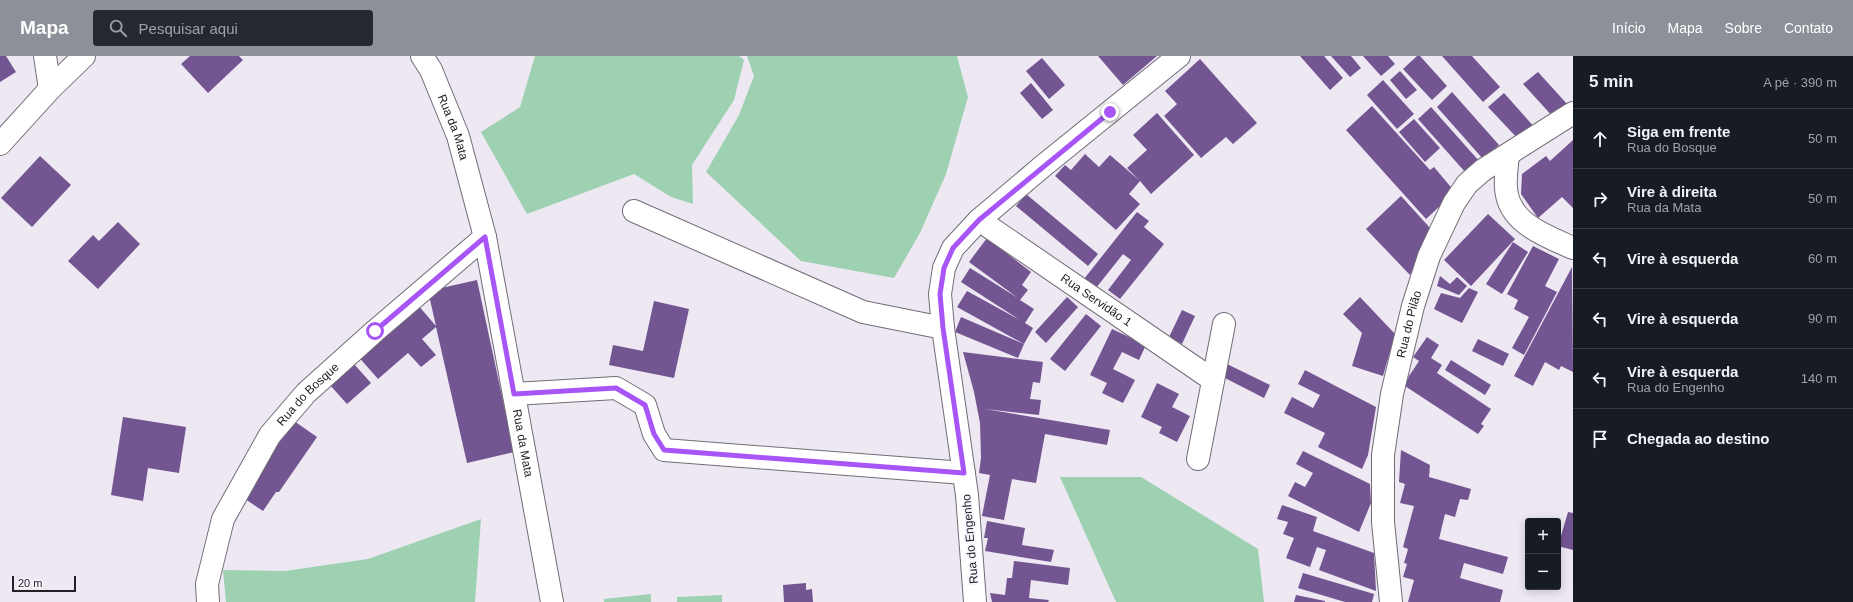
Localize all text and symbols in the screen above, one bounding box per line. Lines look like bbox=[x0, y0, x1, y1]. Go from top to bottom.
search box bbox=[93, 10, 373, 46]
text: Mapa bbox=[20, 17, 69, 38]
icon: search bbox=[107, 17, 129, 39]
text: Pesquisar aqui bbox=[139, 20, 238, 37]
text: Início bbox=[1612, 20, 1646, 36]
text: Mapa bbox=[1668, 20, 1703, 36]
text: Sobre bbox=[1725, 20, 1762, 36]
text: Contato bbox=[1784, 20, 1833, 36]
text: 5 min bbox=[1589, 72, 1633, 91]
text: A pé · 390 m bbox=[1763, 75, 1837, 90]
street label: Rua da Mata bbox=[435, 92, 471, 162]
route end bbox=[1101, 103, 1119, 121]
text: Siga em frente bbox=[1627, 123, 1730, 140]
icon: ahead bbox=[1589, 128, 1611, 150]
text: 50 m bbox=[1808, 131, 1837, 146]
text: Rua do Bosque bbox=[1627, 140, 1717, 155]
text: Vire à direita bbox=[1627, 183, 1717, 200]
icon: right bbox=[1589, 188, 1611, 210]
text: 50 m bbox=[1808, 191, 1837, 206]
text: Rua da Mata bbox=[1627, 200, 1701, 215]
icon: left bbox=[1589, 248, 1611, 270]
text: Vire à esquerda bbox=[1627, 250, 1738, 267]
text: 60 m bbox=[1808, 251, 1837, 266]
street label: Rua Servidão 1 bbox=[1058, 271, 1135, 329]
street label: Rua do Pilão bbox=[1394, 288, 1425, 359]
icon: left bbox=[1589, 308, 1611, 330]
text: Vire à esquerda bbox=[1627, 310, 1738, 327]
text: 90 m bbox=[1808, 311, 1837, 326]
route start bbox=[366, 322, 384, 340]
street label: Rua do Bosque bbox=[274, 360, 342, 429]
text: Vire à esquerda bbox=[1627, 363, 1738, 380]
icon: left bbox=[1589, 368, 1611, 390]
text: 140 m bbox=[1801, 371, 1837, 386]
text: Rua do Engenho bbox=[1627, 380, 1725, 395]
street label: Rua da Mata bbox=[510, 408, 536, 478]
icon: arrive bbox=[1589, 428, 1611, 450]
text: Chegada ao destino bbox=[1627, 430, 1770, 447]
street label: Rua do Engenho bbox=[959, 493, 981, 584]
map controls bbox=[1525, 518, 1561, 590]
button: + bbox=[1525, 518, 1561, 554]
button: − bbox=[1525, 554, 1561, 590]
scale bar bbox=[12, 574, 76, 593]
text: 20 m bbox=[18, 577, 42, 589]

